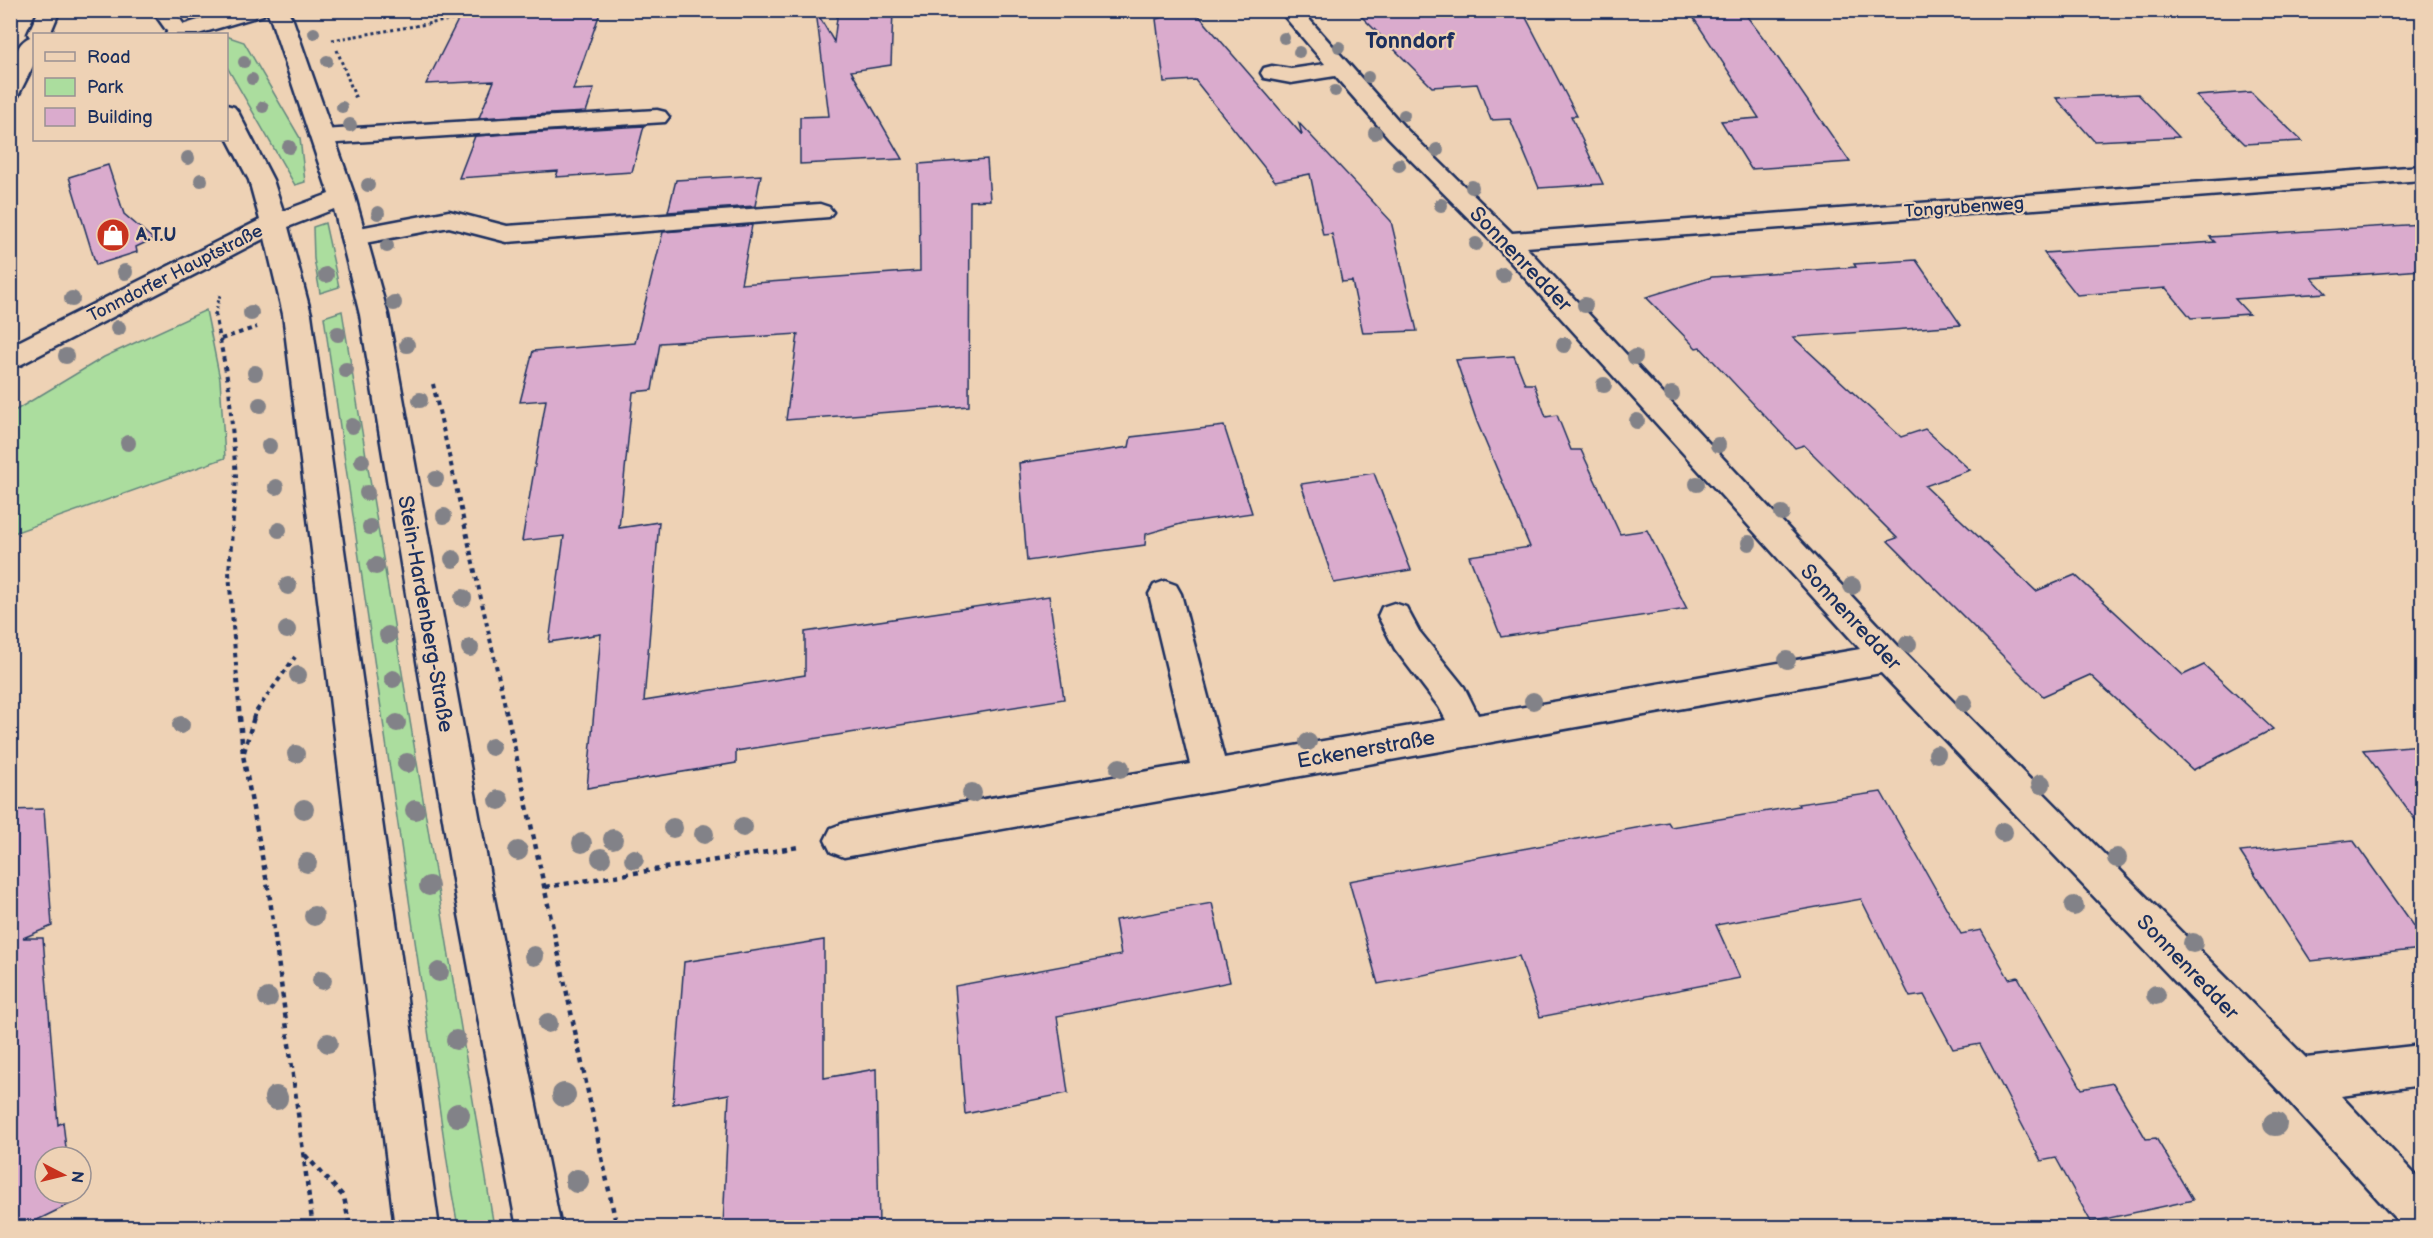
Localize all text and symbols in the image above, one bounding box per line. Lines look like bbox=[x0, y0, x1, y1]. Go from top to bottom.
district label: Tonndorf bbox=[1365, 28, 1456, 55]
legend bbox=[33, 33, 228, 141]
text: Road bbox=[87, 47, 131, 68]
text: Park bbox=[87, 77, 123, 98]
text: Building bbox=[87, 107, 153, 128]
street label: Tongrubenweg bbox=[1903, 193, 2025, 222]
street label: Sonnenredder bbox=[1464, 202, 1577, 317]
shop icon: A.T.U bbox=[95, 217, 131, 253]
street label: Tonndorfer Hauptstraße bbox=[84, 220, 267, 327]
place label: A.T.U bbox=[135, 225, 176, 246]
street label: Stein-Hardenberg-Straße bbox=[392, 494, 459, 734]
street label: Sonnenredder bbox=[1795, 559, 1907, 676]
street label: Eckenerstraße bbox=[1295, 725, 1437, 774]
street label: Sonnenredder bbox=[2131, 910, 2244, 1025]
north arrow bbox=[33, 1145, 93, 1205]
text: N bbox=[66, 1170, 87, 1184]

